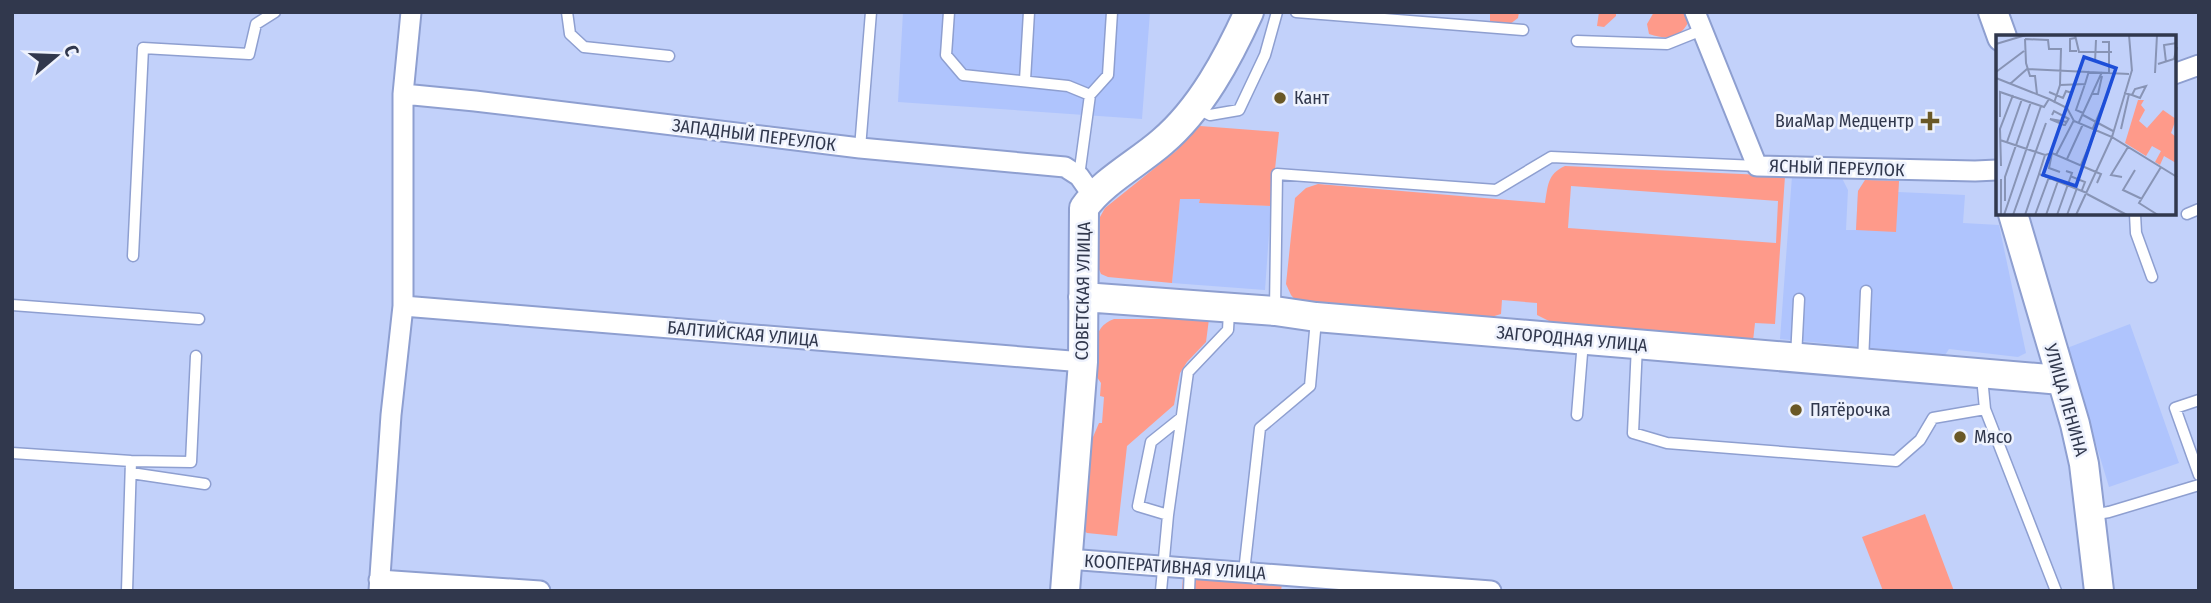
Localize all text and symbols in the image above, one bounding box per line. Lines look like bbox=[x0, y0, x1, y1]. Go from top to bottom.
north arrow bbox=[21, 21, 91, 91]
inset map bbox=[1996, 35, 2176, 215]
text: С bbox=[59, 42, 84, 59]
place label: Кант bbox=[1294, 87, 1330, 109]
marker: Кант bbox=[1272, 90, 1288, 106]
place label: ВиаМар Медцентр bbox=[1775, 110, 1914, 132]
marker: ВиаМар Медцентр bbox=[1920, 111, 1940, 131]
street label: ЗАПАДНЫЙ ПЕРЕУЛОК bbox=[671, 114, 837, 156]
street label: ЯСНЫЙ ПЕРЕУЛОК bbox=[1769, 155, 1905, 181]
street label: СОВЕТСКАЯ УЛИЦА bbox=[1071, 221, 1095, 360]
street label: БАЛТИЙСКАЯ УЛИЦА bbox=[666, 316, 820, 352]
street label: ЗАГОРОДНАЯ УЛИЦА bbox=[1495, 321, 1649, 357]
street label: УЛИЦА ЛЕНИНА bbox=[2039, 340, 2093, 459]
place label: Пятёрочка bbox=[1810, 399, 1891, 421]
marker: Пятёрочка bbox=[1788, 402, 1804, 418]
place label: Мясо bbox=[1974, 426, 2013, 448]
marker: Мясо bbox=[1952, 429, 1968, 445]
street label: КООПЕРАТИВНАЯ УЛИЦА bbox=[1083, 550, 1267, 584]

